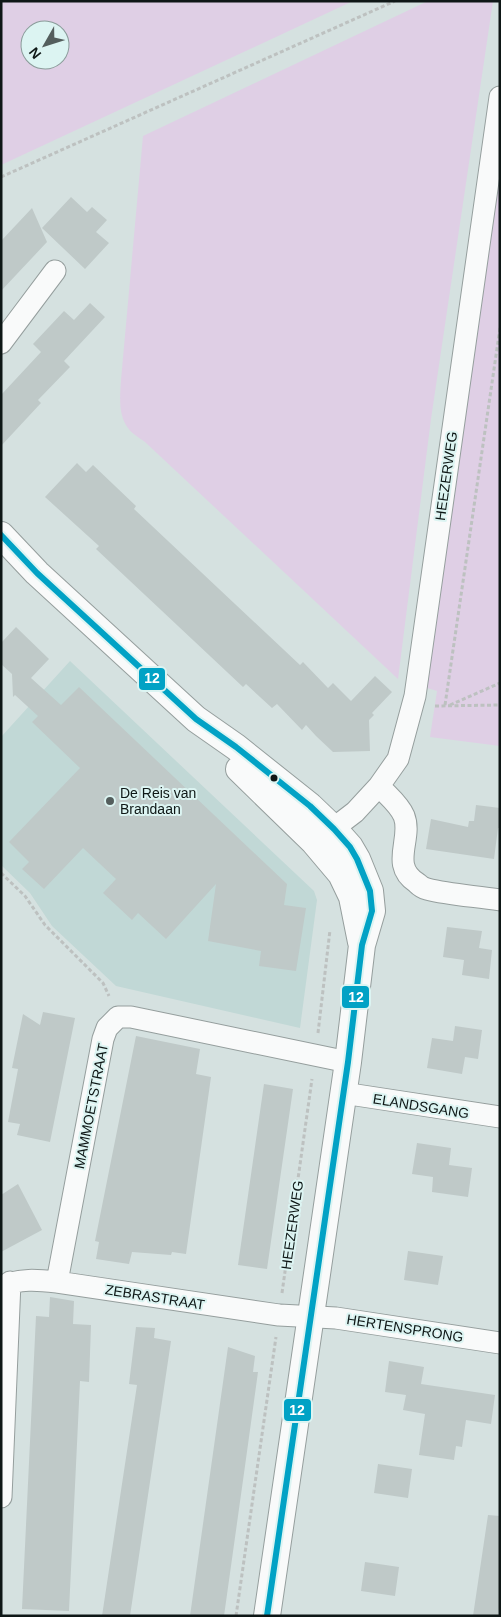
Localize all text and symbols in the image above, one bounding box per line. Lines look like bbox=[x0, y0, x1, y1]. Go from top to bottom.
north arrow bbox=[20, 20, 70, 70]
text: N bbox=[25, 44, 44, 62]
street label: HEEZERWEG bbox=[432, 430, 460, 522]
line badge: 12 bbox=[138, 667, 166, 691]
text: 12 bbox=[144, 670, 160, 686]
unlabelled marker bbox=[269, 773, 279, 783]
place label: De Reis van Brandaan bbox=[120, 785, 196, 817]
marker: De Reis van Brandaan bbox=[104, 795, 116, 807]
line badge: 12 bbox=[341, 985, 370, 1009]
text: 12 bbox=[348, 989, 364, 1005]
street label: MAMMOETSTRAAT bbox=[71, 1042, 111, 1170]
street label: ELANDSGANG bbox=[372, 1090, 470, 1122]
street label: HEEZERWEG bbox=[278, 1179, 306, 1271]
street label: ZEBRASTRAAT bbox=[104, 1281, 207, 1313]
street label: HERTENSPRONG bbox=[345, 1311, 465, 1345]
line badge: 12 bbox=[283, 1398, 312, 1422]
text: 12 bbox=[289, 1402, 305, 1418]

